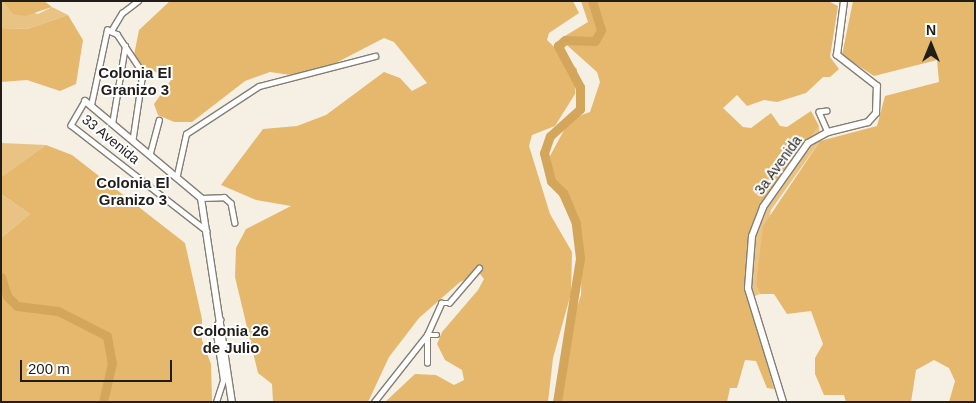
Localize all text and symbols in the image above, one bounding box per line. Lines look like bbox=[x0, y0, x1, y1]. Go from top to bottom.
north arrow bbox=[906, 20, 956, 70]
text: N bbox=[926, 22, 936, 38]
district label: Colonia El Granizo 3 bbox=[98, 63, 172, 98]
street label: 33 Avenida bbox=[79, 111, 143, 167]
street label: 3a Avenida bbox=[751, 132, 805, 198]
district label: Colonia El Granizo 3 bbox=[96, 173, 170, 208]
district label: Colonia 26 de Julio bbox=[193, 321, 269, 356]
scale bar bbox=[22, 350, 175, 382]
text: 200 m bbox=[28, 360, 70, 377]

